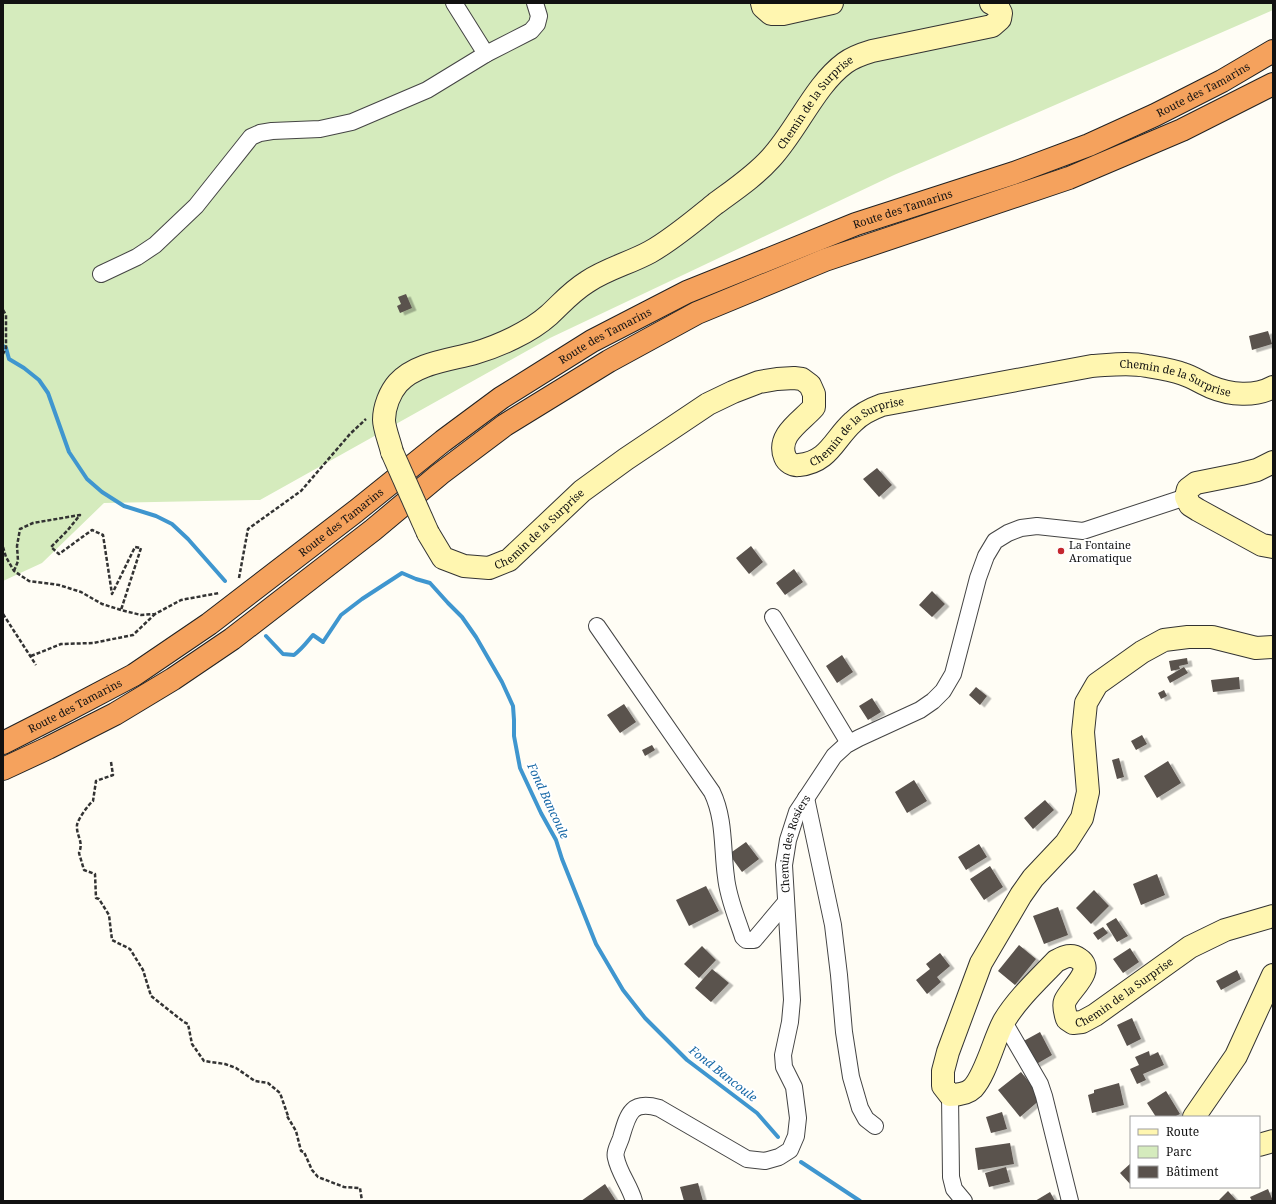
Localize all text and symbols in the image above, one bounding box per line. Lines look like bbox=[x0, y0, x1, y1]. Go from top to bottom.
street label: Chemin de la Surprise bbox=[773, 51, 856, 152]
street label: Route des Tamarins bbox=[1154, 58, 1252, 120]
street label: Route des Tamarins bbox=[851, 185, 954, 232]
street label: Route des Tamarins bbox=[556, 304, 654, 367]
street label: Chemin de la Surprise bbox=[1119, 356, 1233, 400]
street label: Chemin de la Surprise bbox=[807, 393, 905, 469]
street label: Route des Tamarins bbox=[295, 484, 386, 560]
street label: Chemin de la Surprise bbox=[492, 485, 587, 572]
place label: La Fontaine Aromatique bbox=[1069, 537, 1132, 565]
marker: La Fontaine Aromatique bbox=[1056, 546, 1066, 556]
street label: Route des Tamarins bbox=[25, 675, 124, 736]
water label: Fond Bancoule bbox=[523, 759, 574, 842]
street label: Chemin des Rosiers bbox=[776, 791, 814, 894]
street label: Chemin de la Surprise bbox=[1074, 954, 1176, 1030]
water label: Fond Bancoule bbox=[685, 1041, 761, 1106]
legend bbox=[1130, 1116, 1260, 1188]
text: Route bbox=[1166, 1123, 1199, 1140]
text: Parc bbox=[1166, 1143, 1192, 1160]
text: Bâtiment bbox=[1166, 1163, 1218, 1180]

